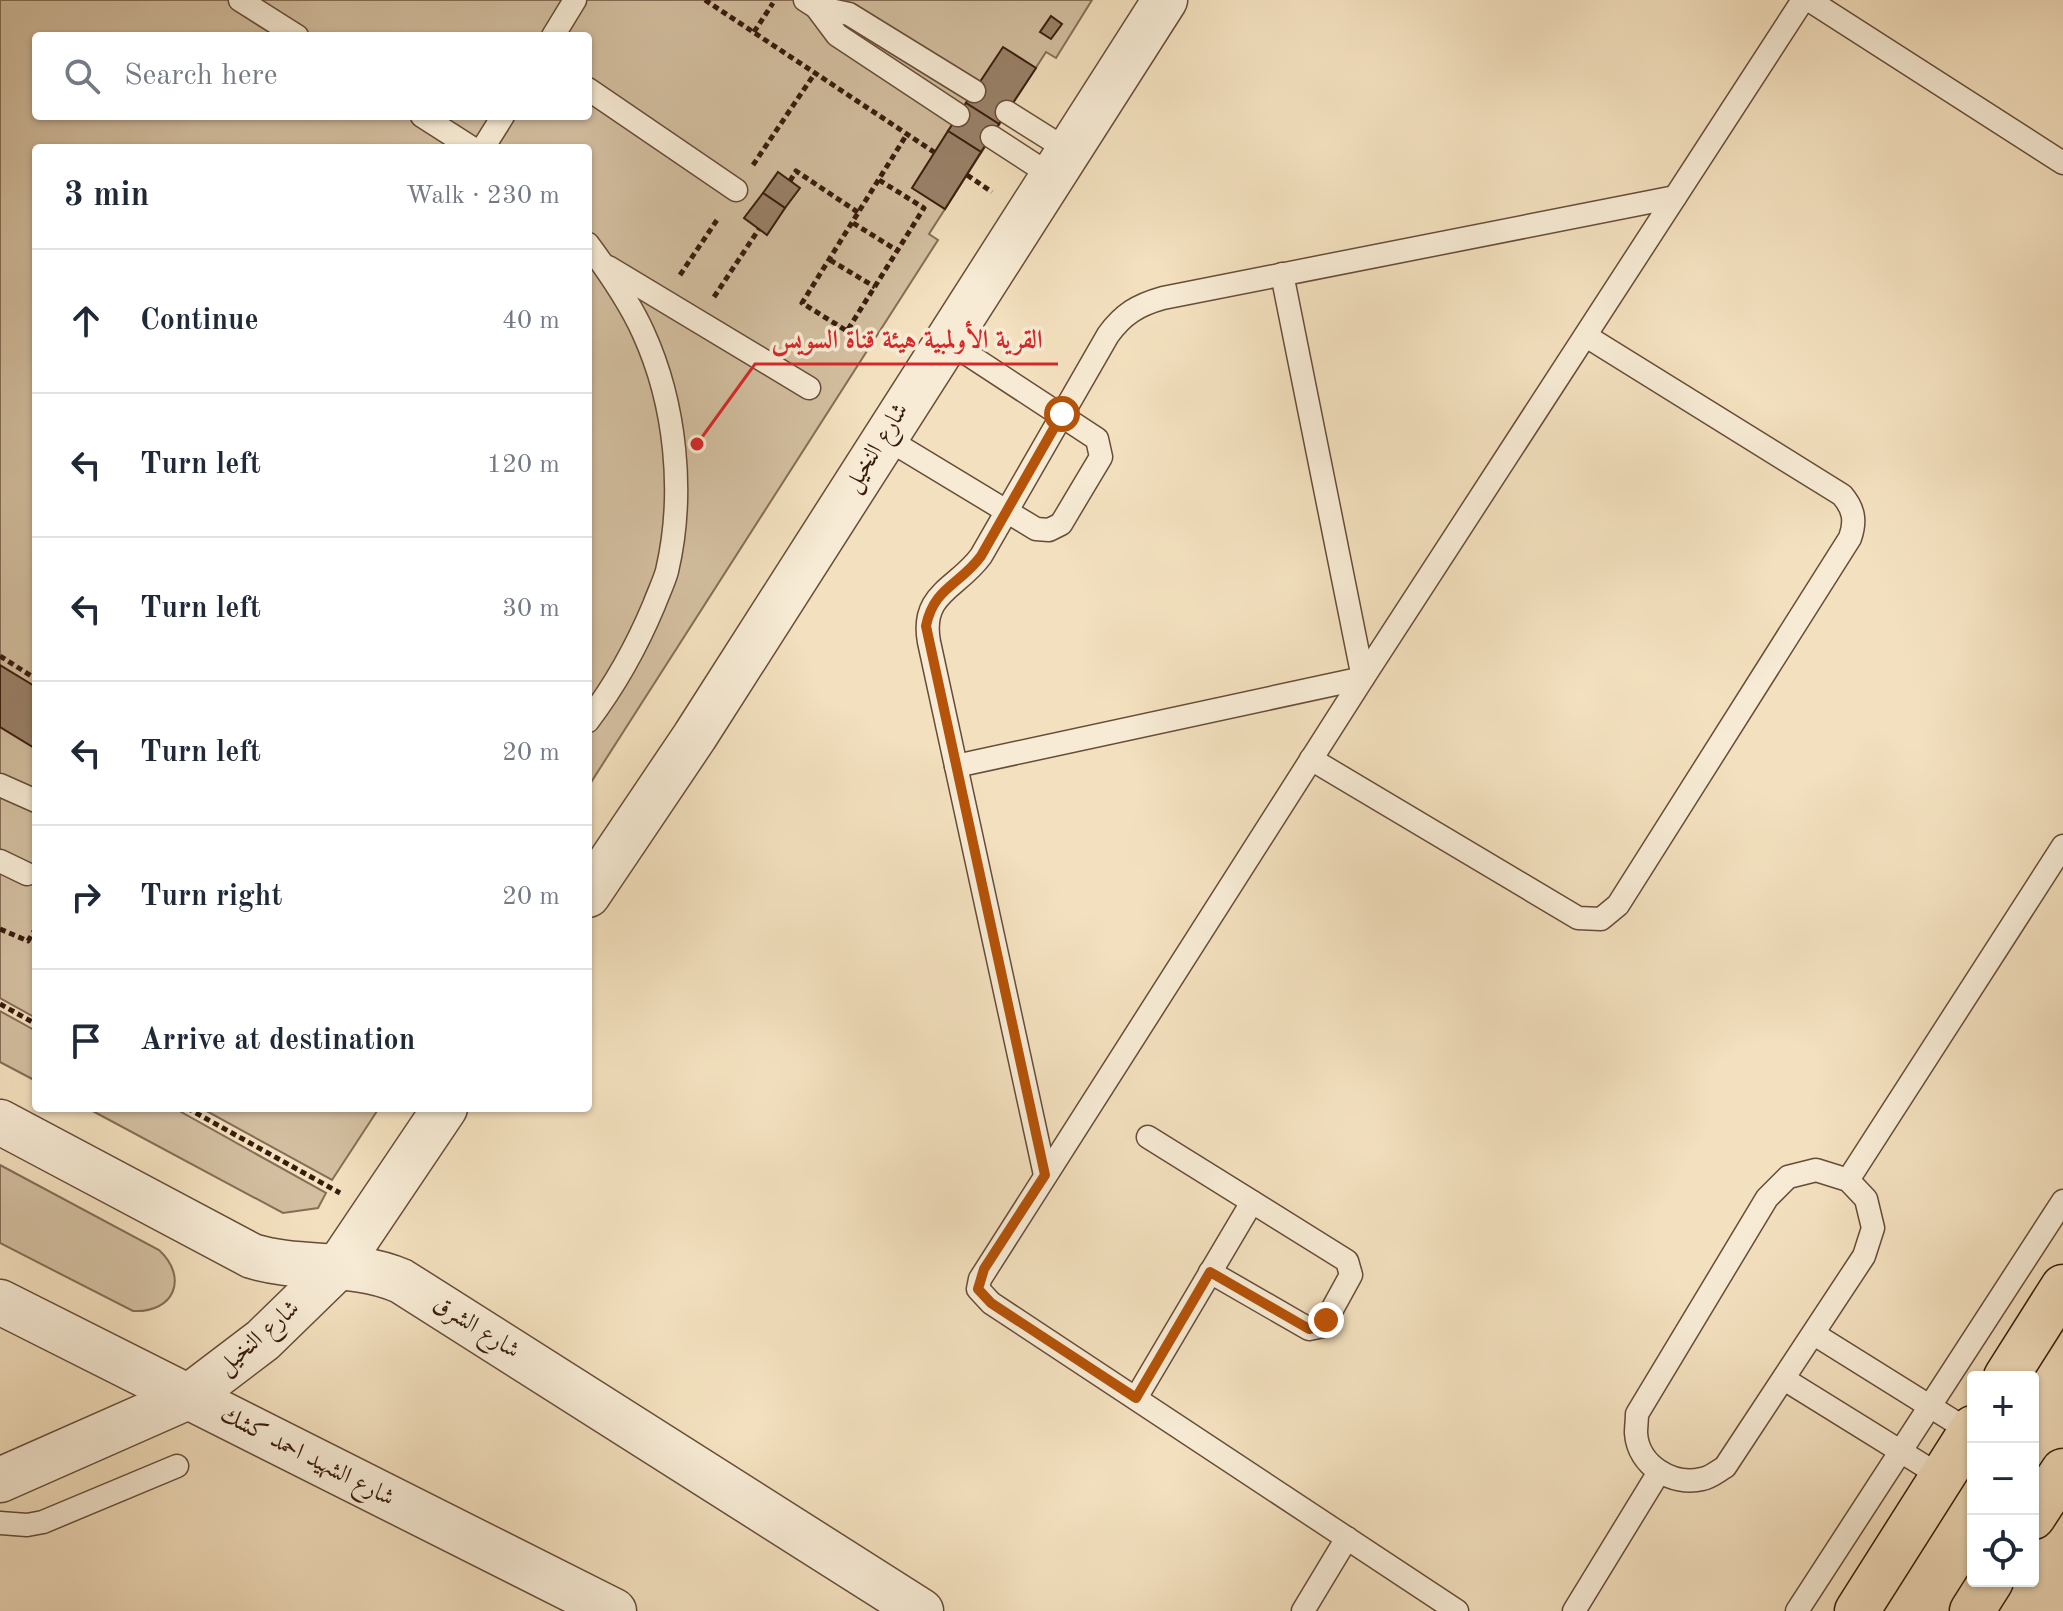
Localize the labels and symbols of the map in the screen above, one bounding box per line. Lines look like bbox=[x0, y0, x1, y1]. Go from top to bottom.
callout: القرية الأولمبية هيئة قناة السويس bbox=[755, 314, 1058, 364]
text: القرية الأولمبية هيئة قناة السويس bbox=[771, 320, 1043, 357]
route start bbox=[1044, 396, 1080, 432]
street label: شارع النخيل bbox=[840, 399, 919, 500]
street label: شارع الشرق bbox=[425, 1292, 523, 1369]
street label: شارع النخيل bbox=[214, 1296, 308, 1384]
route end bbox=[1308, 1302, 1344, 1338]
street label: شارع الشهيد احمد كشك bbox=[213, 1402, 398, 1517]

